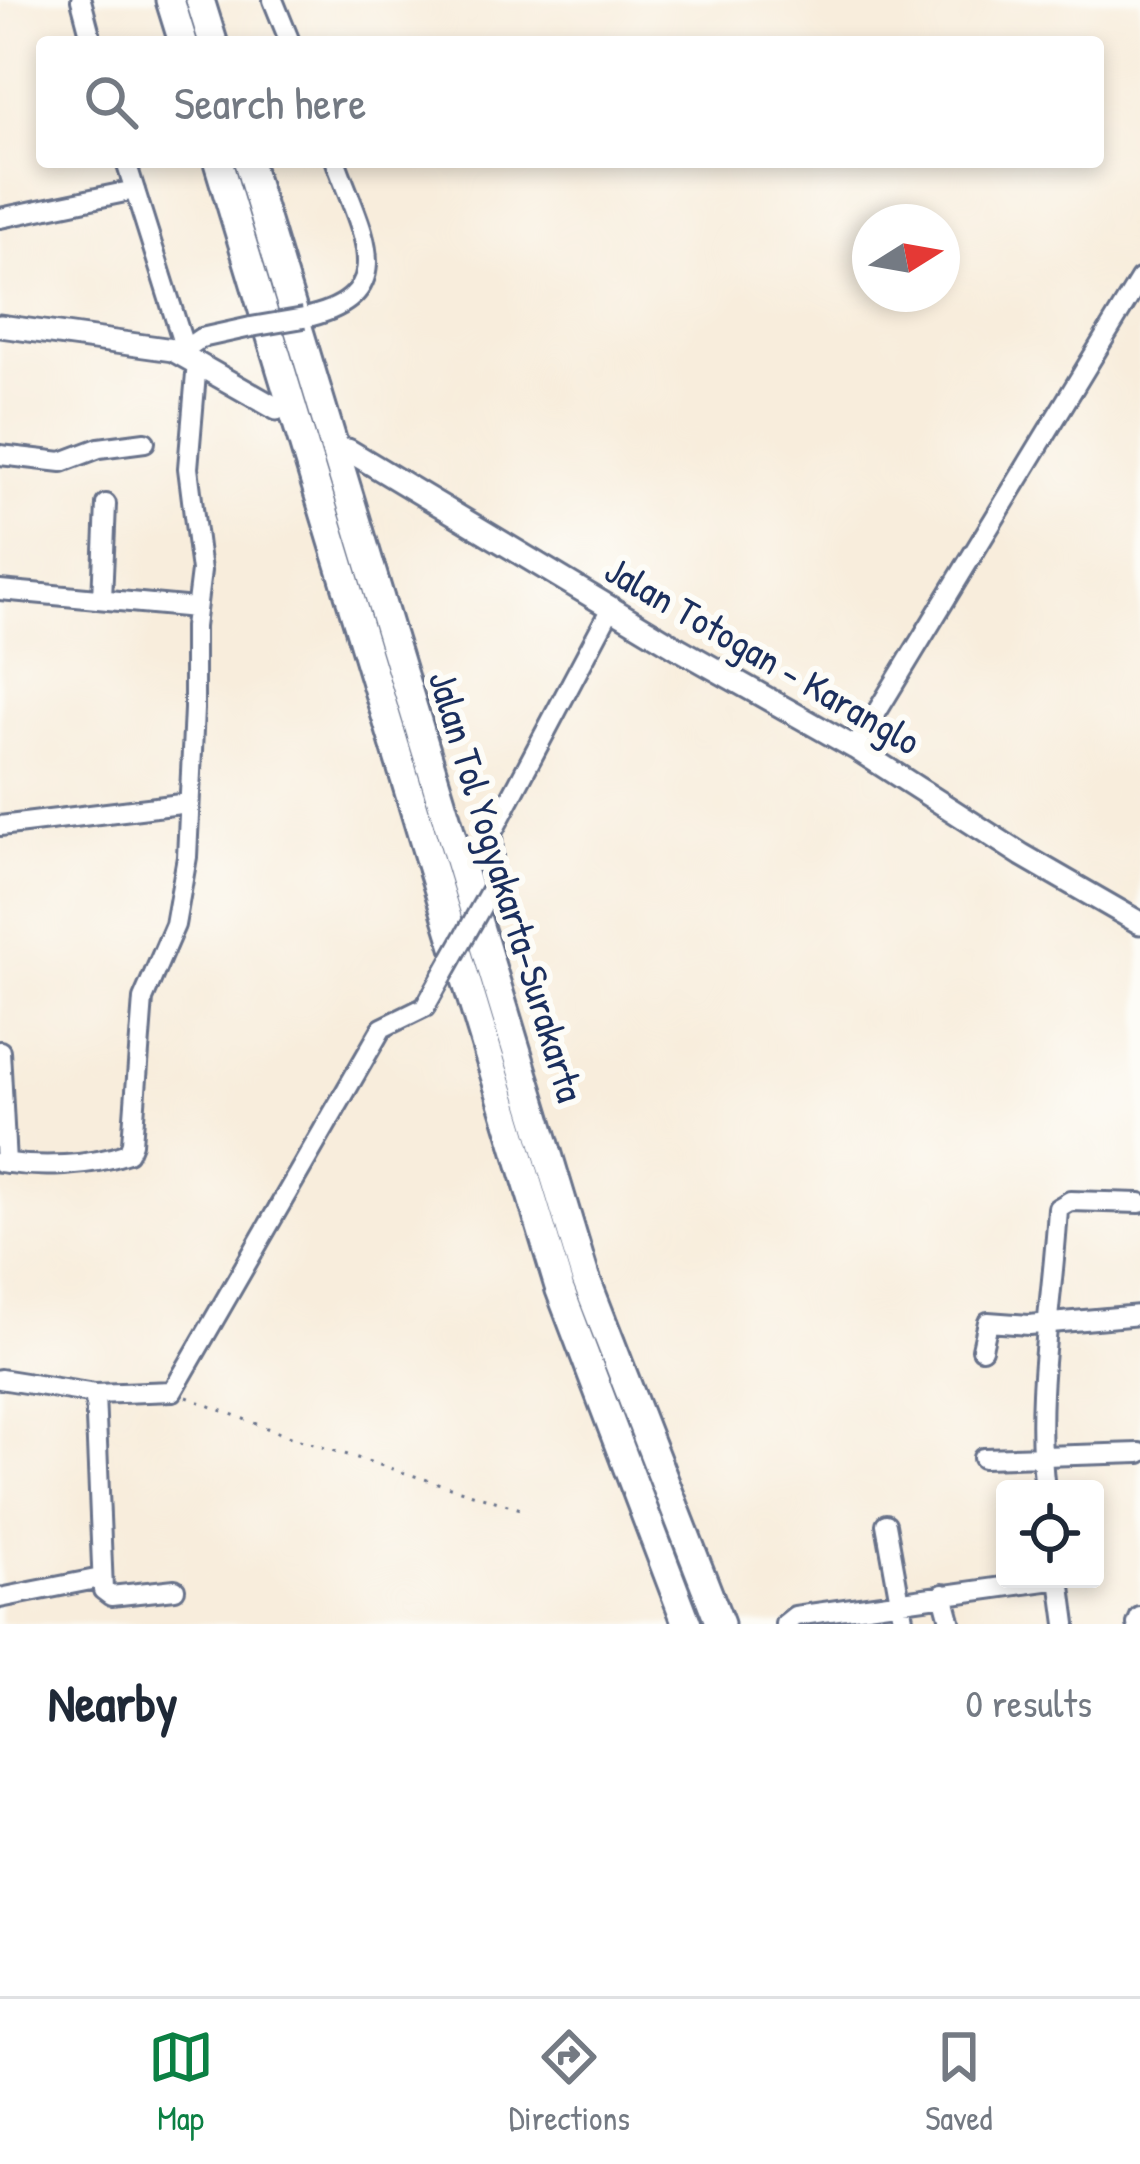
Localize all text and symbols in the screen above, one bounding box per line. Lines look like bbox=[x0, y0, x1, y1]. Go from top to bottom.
search box bbox=[36, 36, 1104, 168]
icon: search bbox=[78, 69, 144, 135]
text: Search here bbox=[174, 72, 366, 133]
north arrow bbox=[852, 204, 960, 312]
street label: Jalan Totogan - Karanglo bbox=[596, 543, 931, 767]
street label: Jalan Tol Yogyakarta–Surakarta bbox=[417, 664, 598, 1108]
map controls bbox=[996, 1480, 1104, 1588]
button: locate bbox=[996, 1480, 1104, 1588]
text: Nearby bbox=[48, 1668, 178, 1737]
text: 0 results bbox=[966, 1676, 1092, 1729]
tab: Map bbox=[148, 2024, 214, 2140]
tab: Directions bbox=[509, 2024, 630, 2140]
tab: Saved bbox=[925, 2024, 992, 2140]

